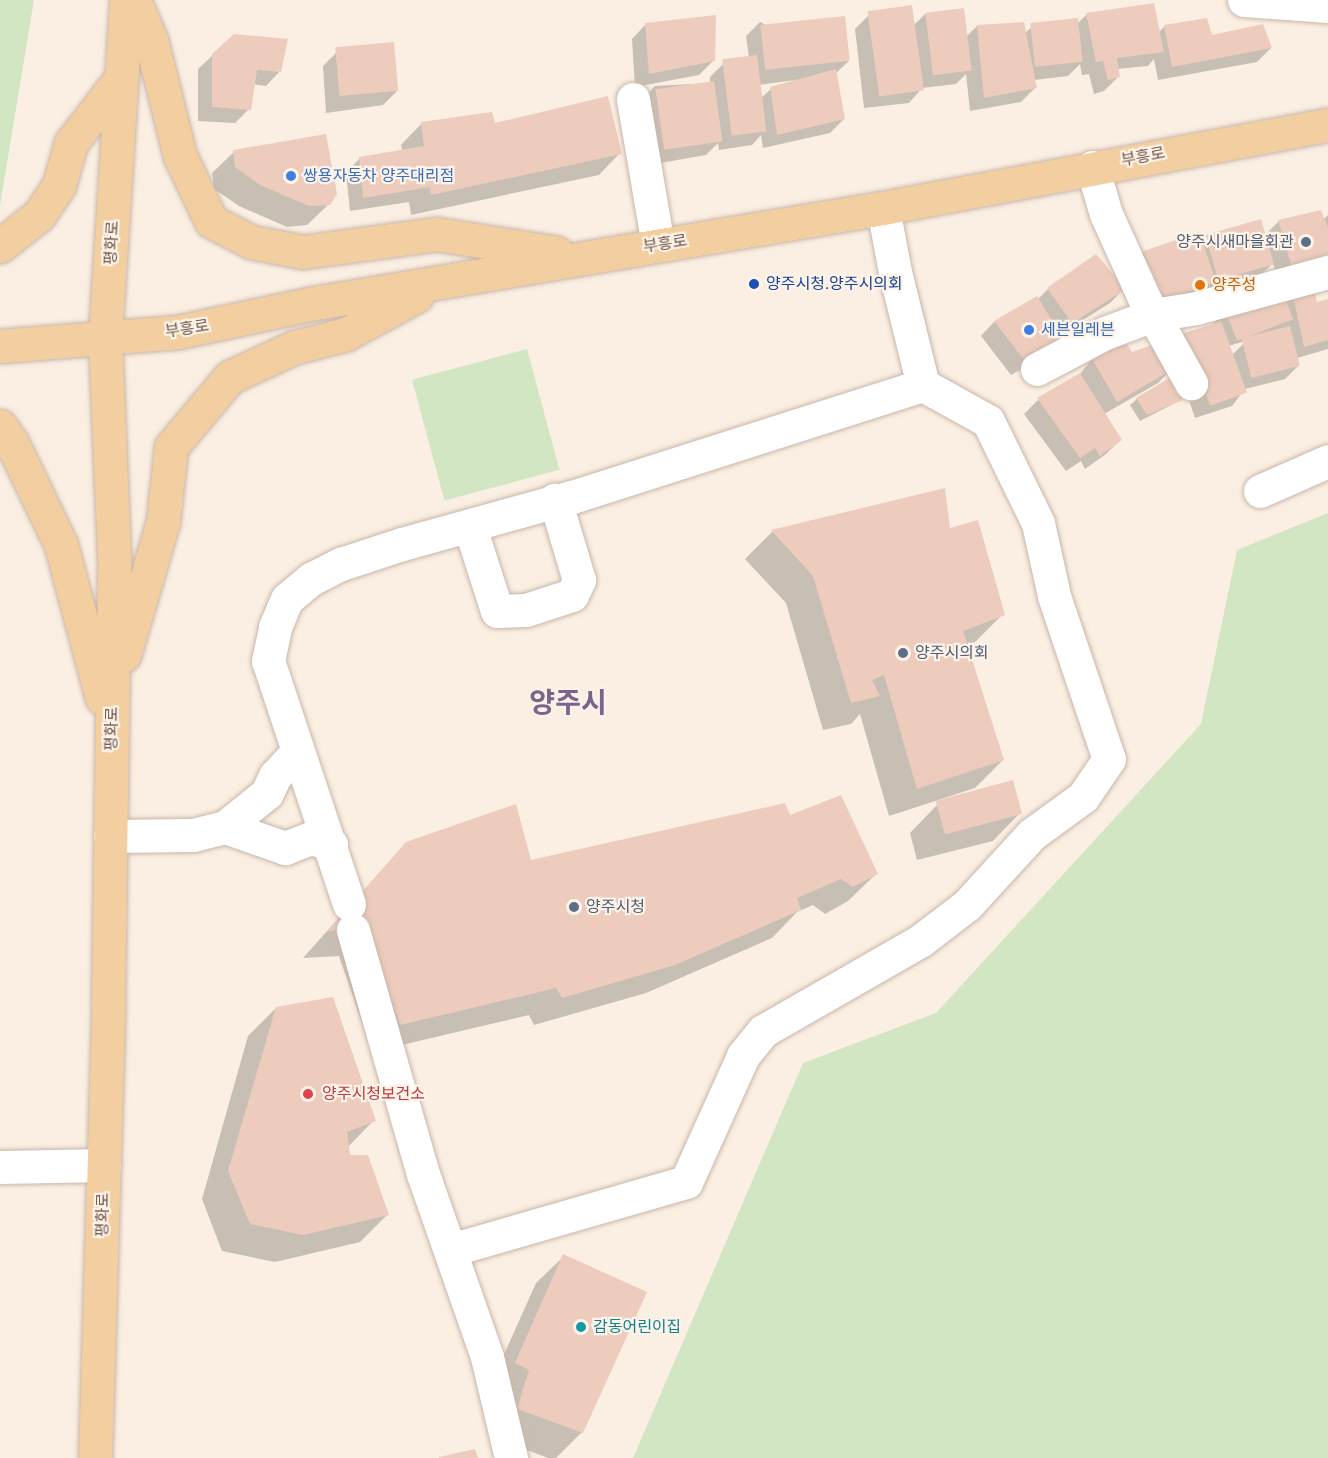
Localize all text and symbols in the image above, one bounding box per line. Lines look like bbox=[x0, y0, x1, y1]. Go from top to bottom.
street label: 부흥로 bbox=[1119, 143, 1167, 171]
place label: 쌍용자동차 양주대리점 bbox=[303, 166, 454, 186]
marker: 쌍용자동차 양주대리점 bbox=[284, 169, 298, 183]
street label: 평화로 bbox=[101, 220, 123, 266]
street label: 부흥로 bbox=[642, 231, 688, 257]
place label: 양주시새마을회관 bbox=[1176, 232, 1294, 252]
marker: 양주시새마을회관 bbox=[1299, 235, 1313, 249]
place label: 양주시청.양주시의회 bbox=[766, 274, 903, 294]
place label: 양주성 bbox=[1212, 275, 1256, 295]
marker: 양주시청.양주시의회 bbox=[747, 277, 761, 291]
marker: 양주성 bbox=[1193, 278, 1207, 292]
street label: 부흥로 bbox=[164, 316, 210, 342]
place label: 세븐일레븐 bbox=[1041, 320, 1115, 340]
marker: 세븐일레븐 bbox=[1022, 323, 1036, 337]
place label: 양주시의회 bbox=[915, 643, 989, 663]
marker: 양주시의회 bbox=[896, 646, 910, 660]
district label: 양주시 bbox=[529, 686, 607, 720]
street label: 평화로 bbox=[102, 707, 122, 751]
place label: 양주시청 bbox=[586, 897, 645, 917]
marker: 양주시청 bbox=[567, 900, 581, 914]
place label: 양주시청보건소 bbox=[322, 1084, 425, 1104]
marker: 양주시청보건소 bbox=[299, 1085, 317, 1103]
street label: 평화로 bbox=[93, 1193, 113, 1237]
place label: 감동어린이집 bbox=[593, 1317, 681, 1337]
marker: 감동어린이집 bbox=[574, 1320, 588, 1334]

